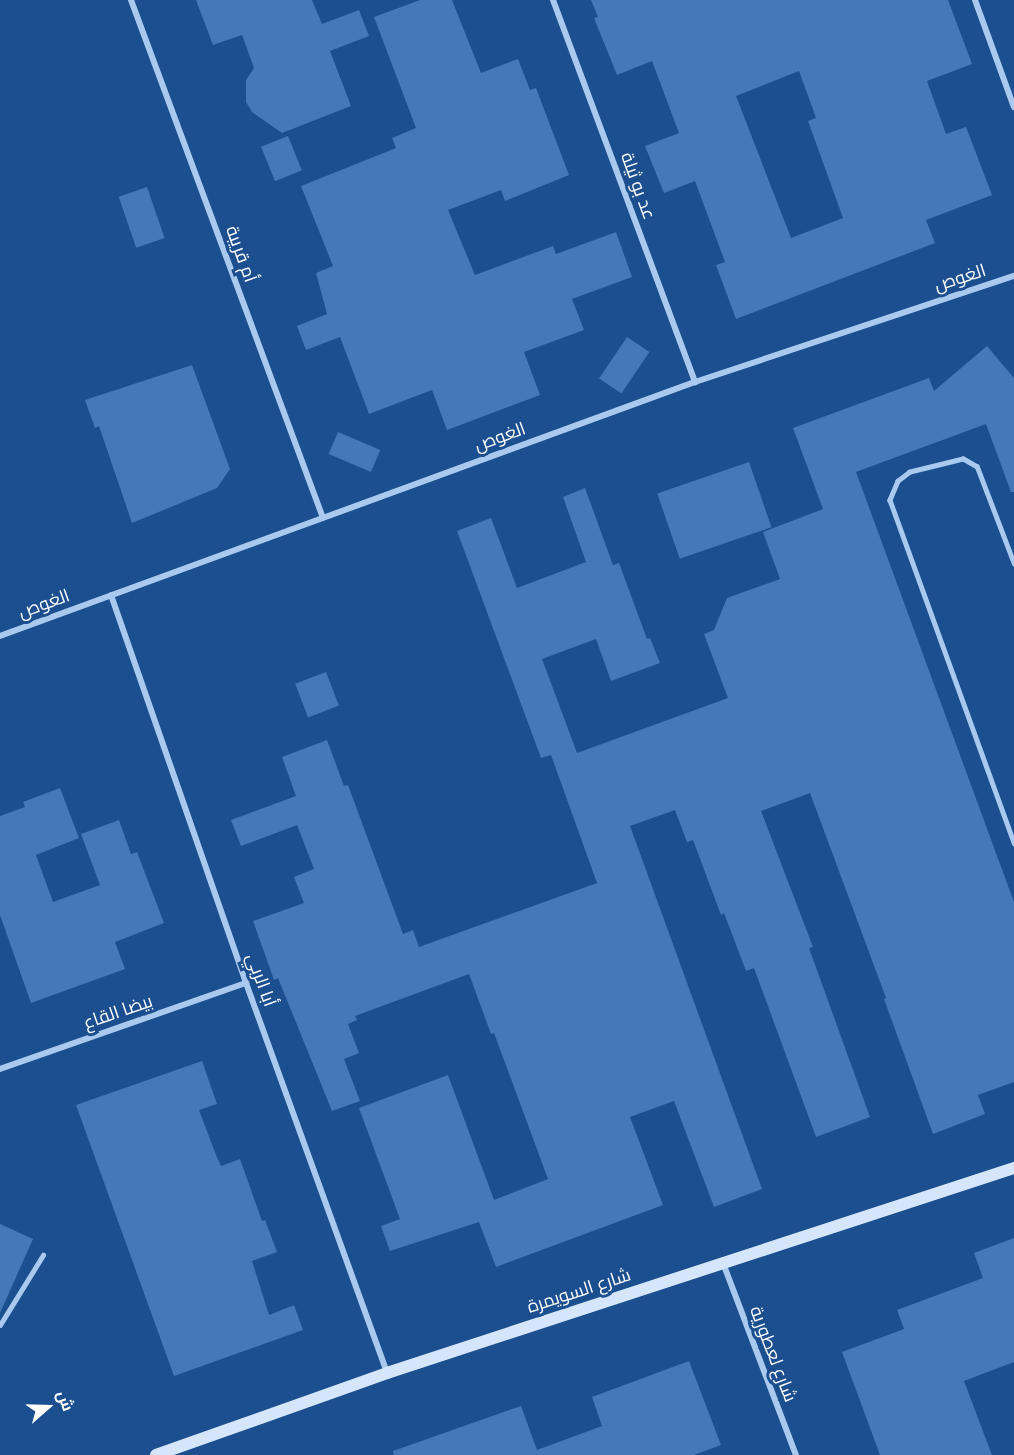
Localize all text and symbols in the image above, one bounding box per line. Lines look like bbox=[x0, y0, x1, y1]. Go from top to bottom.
street label: عد بو ثيلة bbox=[616, 149, 660, 223]
street label: أم قريبة bbox=[221, 223, 261, 285]
street label: الغوص bbox=[931, 260, 989, 296]
street label: الغوص bbox=[471, 418, 529, 456]
street label: الغوص bbox=[15, 585, 73, 623]
street label: أبا الربي bbox=[241, 950, 281, 1010]
street label: بيضا القاع bbox=[81, 990, 155, 1034]
street label: شارع السويمرة bbox=[524, 1264, 634, 1318]
street label: شارع لعطورية bbox=[745, 1303, 801, 1405]
north arrow bbox=[18, 1377, 78, 1437]
text: ش bbox=[53, 1388, 78, 1414]

